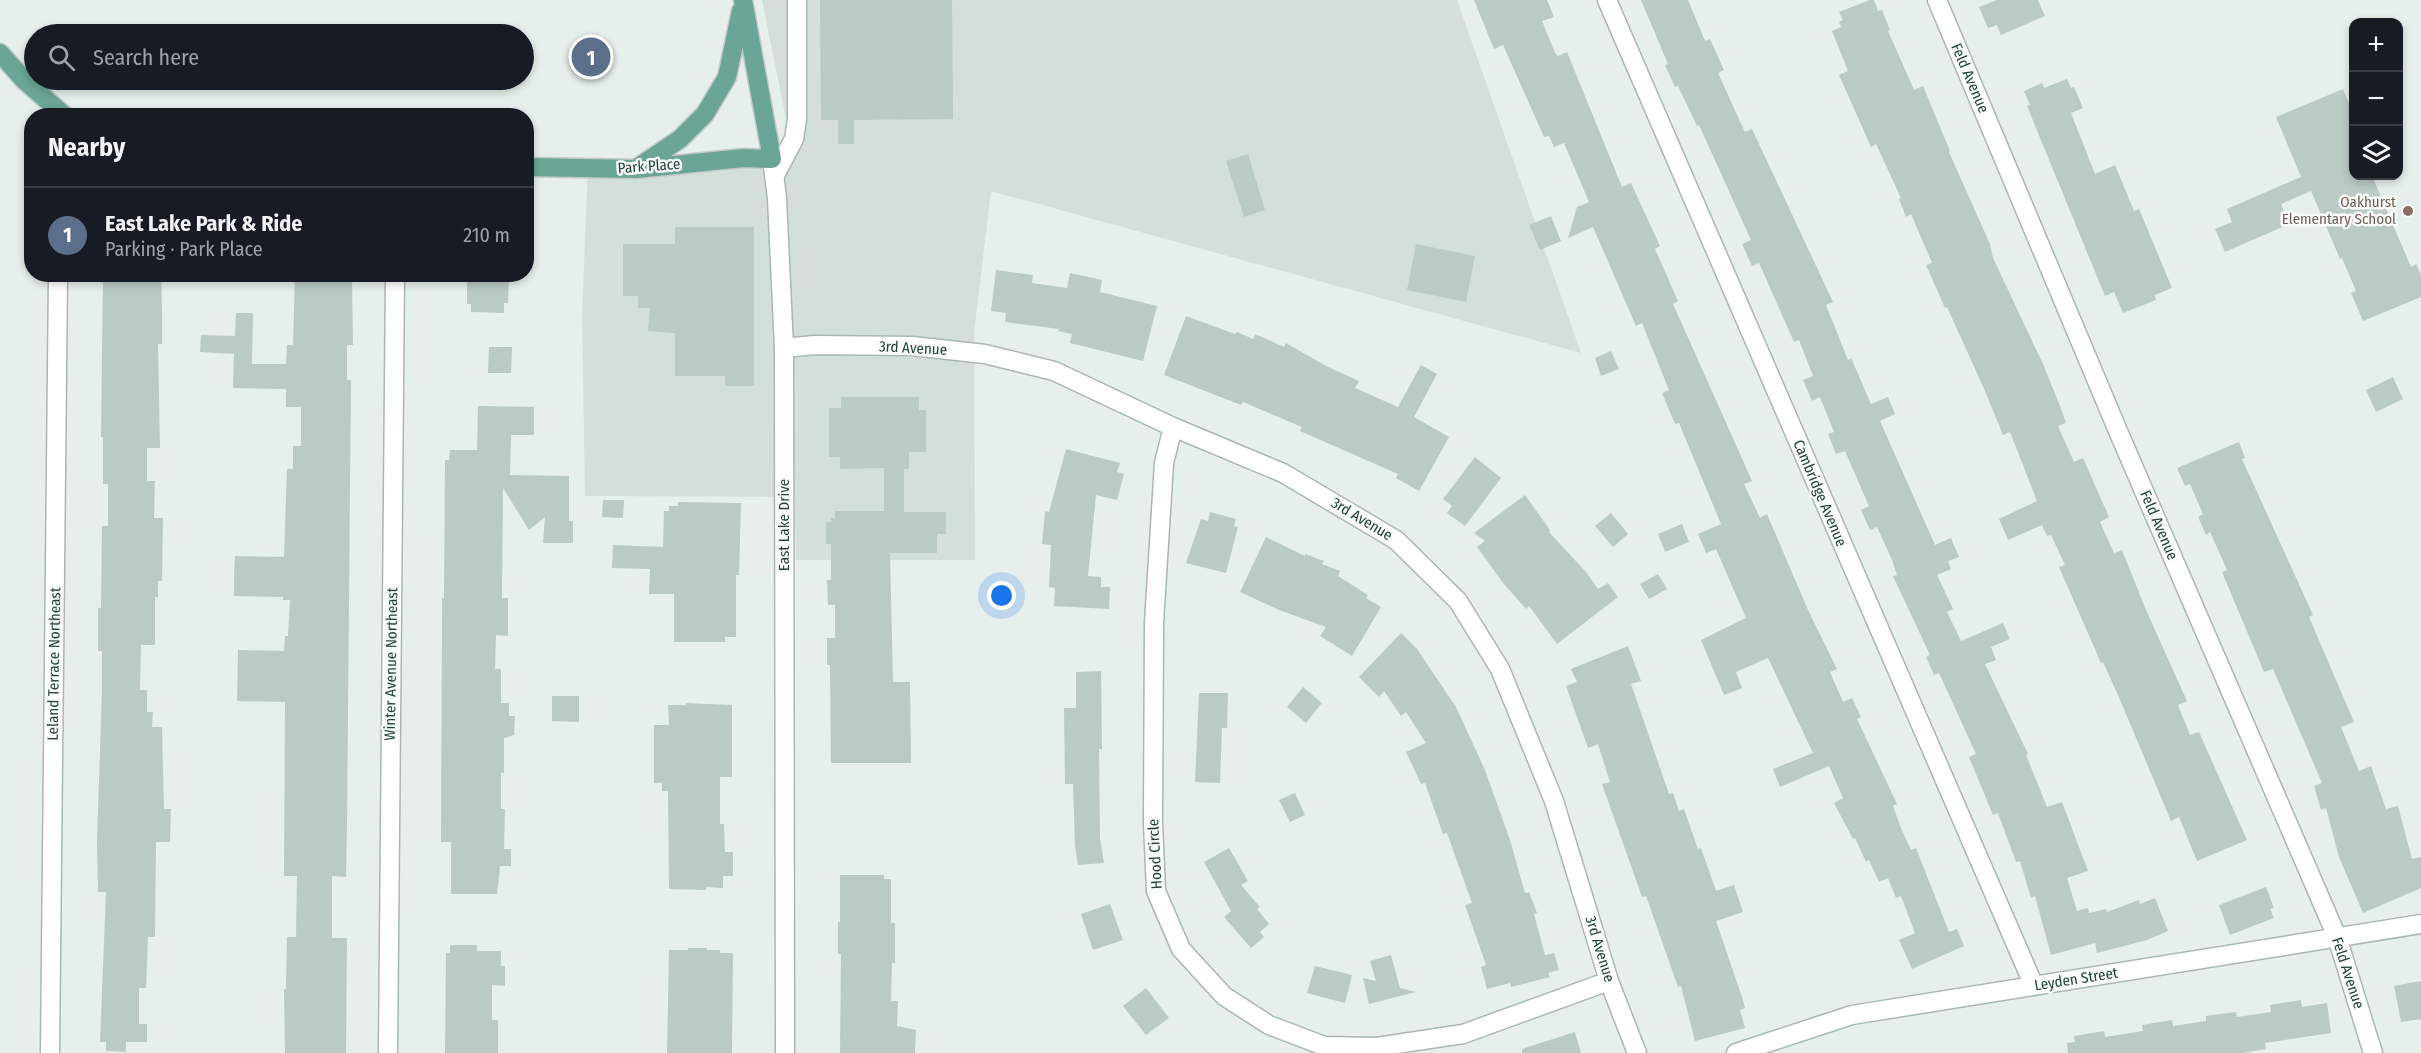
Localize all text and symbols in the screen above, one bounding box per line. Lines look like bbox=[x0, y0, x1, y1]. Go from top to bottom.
map controls bbox=[2349, 18, 2403, 180]
button: + bbox=[2349, 18, 2403, 72]
search box bbox=[24, 24, 534, 90]
pin: 1 bbox=[572, 34, 610, 80]
street label: Feld Avenue bbox=[1947, 40, 1993, 116]
icon: search bbox=[45, 41, 78, 74]
text: Search here bbox=[93, 44, 199, 71]
button: − bbox=[2349, 72, 2403, 126]
button: layers bbox=[2349, 126, 2403, 180]
text: Nearby bbox=[48, 132, 125, 163]
street label: Park Place bbox=[617, 155, 681, 177]
place label: Oakhurst Elementary School bbox=[2282, 193, 2396, 228]
marker: Oakhurst Elementary School bbox=[2401, 204, 2415, 218]
text: East Lake Park & Ride bbox=[105, 210, 302, 237]
text: 1 bbox=[63, 223, 72, 247]
text: 210 m bbox=[463, 223, 510, 247]
text: Parking · Park Place bbox=[105, 237, 263, 261]
street label: 3rd Avenue bbox=[878, 337, 948, 359]
street label: Cambridge Avenue bbox=[1789, 437, 1851, 549]
street label: East Lake Drive bbox=[775, 479, 793, 571]
street label: Feld Avenue bbox=[2136, 487, 2182, 563]
street label: 3rd Avenue bbox=[1328, 494, 1396, 544]
your location bbox=[987, 581, 1016, 610]
street label: Leland Terrace Northeast bbox=[44, 587, 64, 741]
street label: Winter Avenue Northeast bbox=[381, 587, 401, 741]
street label: Hood Circle bbox=[1144, 818, 1166, 890]
street label: 3rd Avenue bbox=[1581, 914, 1619, 984]
street label: Feld Avenue bbox=[2328, 935, 2368, 1011]
street label: Leyden Street bbox=[2033, 964, 2119, 994]

